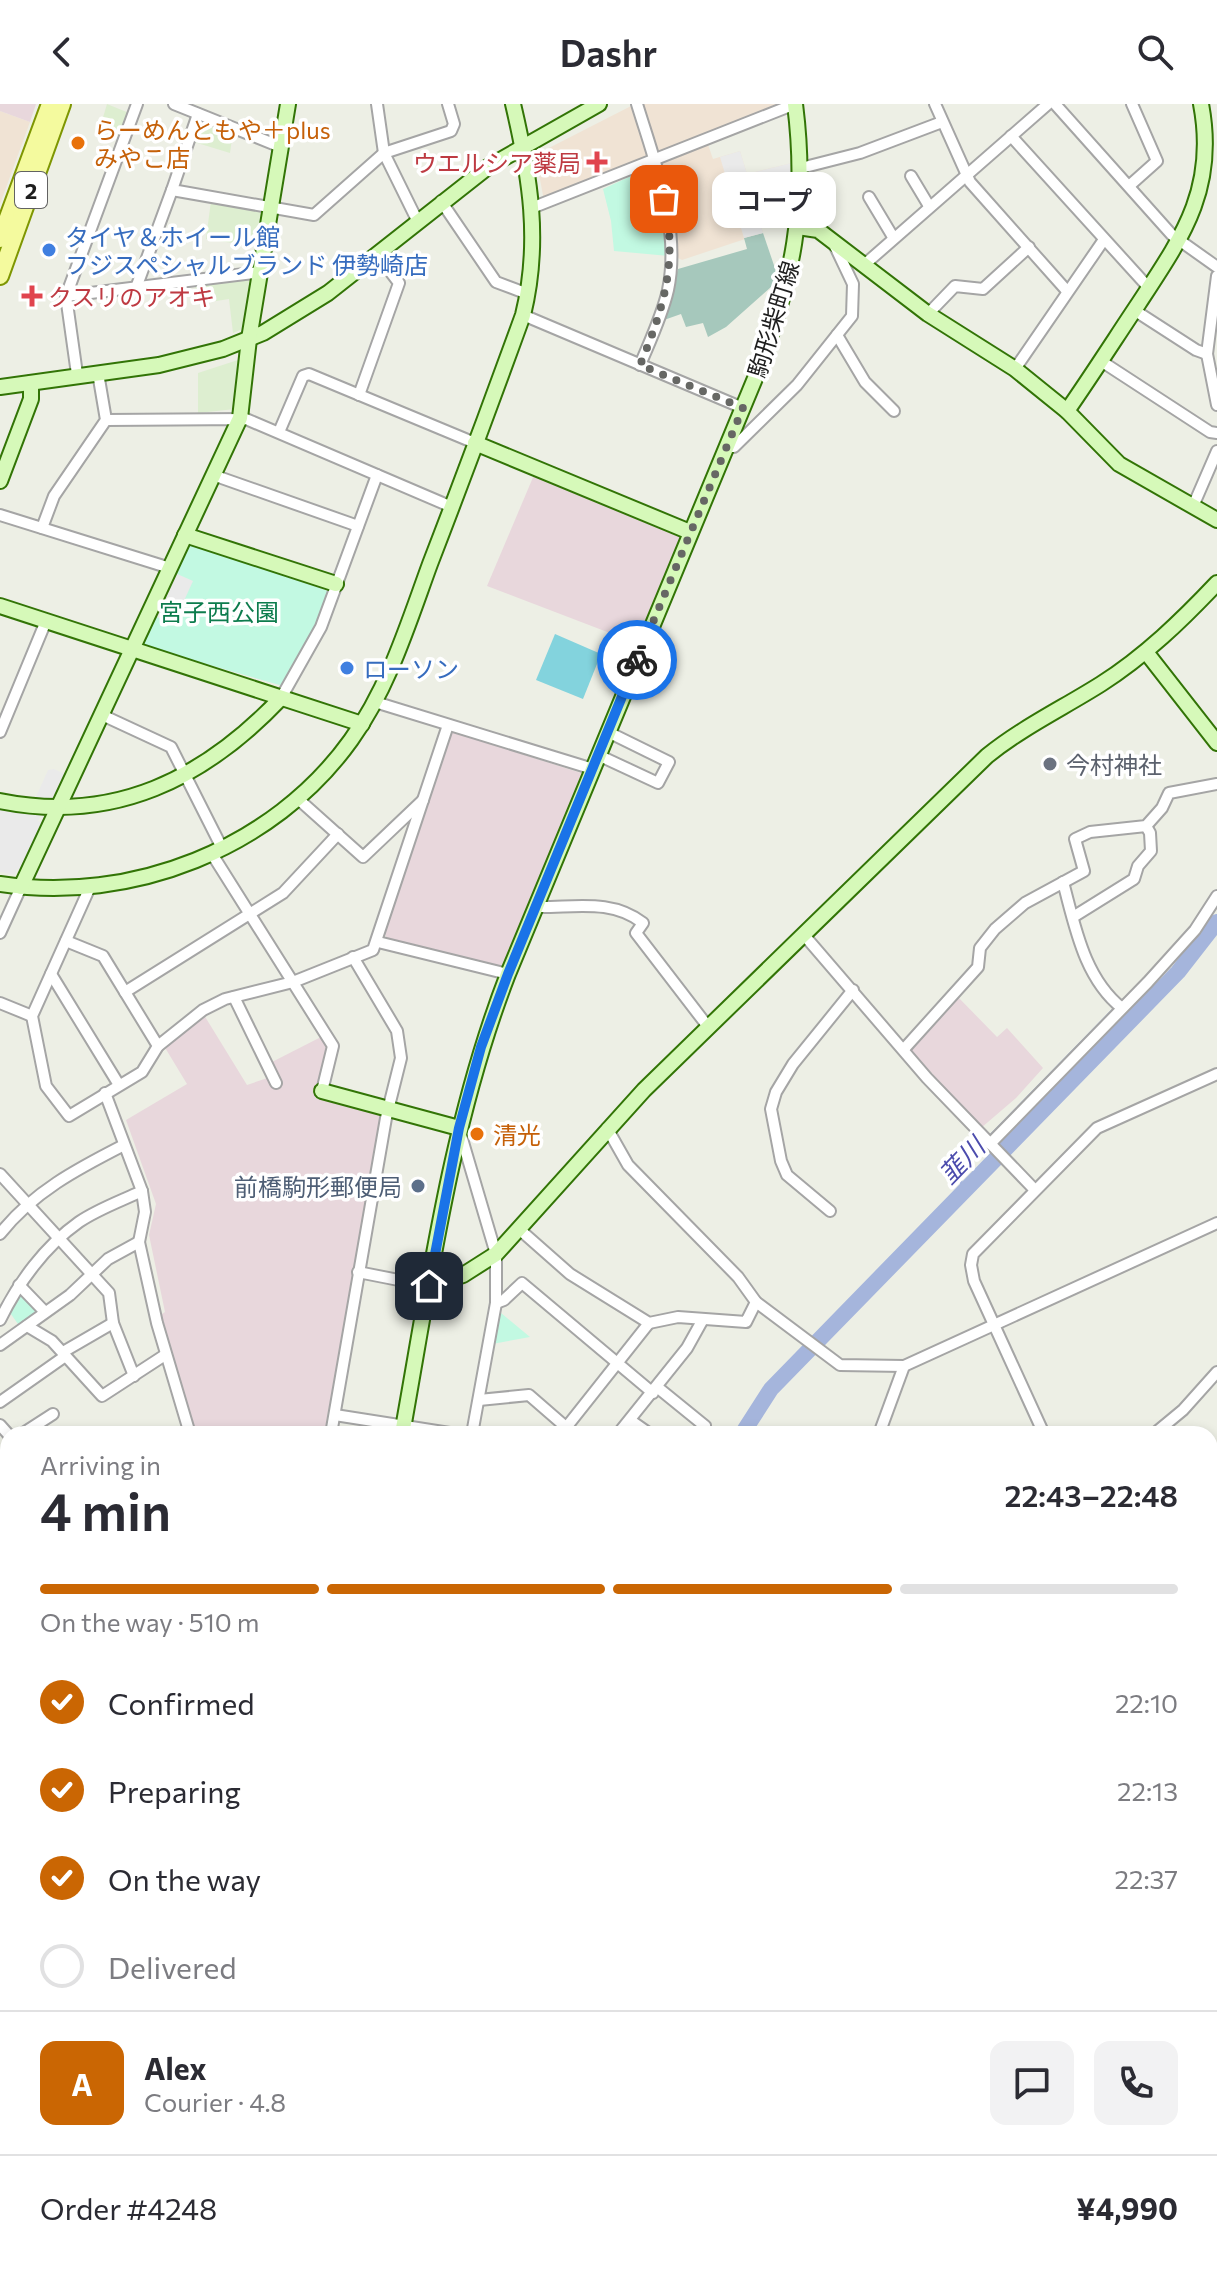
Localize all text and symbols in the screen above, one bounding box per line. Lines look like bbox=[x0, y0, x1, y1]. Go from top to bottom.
icon: back bbox=[40, 30, 84, 74]
text: Dashr bbox=[560, 30, 657, 74]
icon: search bbox=[1133, 30, 1177, 74]
place label: らーめんともや＋plus みやこ店 bbox=[94, 115, 331, 172]
marker: らーめんともや＋plus みやこ店 bbox=[69, 134, 87, 152]
place label: ウエルシア薬局 bbox=[413, 148, 581, 177]
marker: ウエルシア薬局 bbox=[588, 153, 606, 171]
pin bbox=[630, 165, 698, 233]
callout: コープ bbox=[712, 171, 836, 227]
road number: 2 bbox=[15, 172, 47, 208]
icon: bag bbox=[642, 177, 686, 221]
text: コープ bbox=[736, 184, 812, 215]
place label: タイヤ＆ホイール館 フジスペシャルブランド 伊勢崎店 bbox=[65, 222, 428, 279]
marker: タイヤ＆ホイール館 フジスペシャルブランド 伊勢崎店 bbox=[40, 241, 58, 259]
street label: 駒形柴町線 bbox=[742, 257, 804, 381]
place label: クスリのアオキ bbox=[48, 282, 215, 311]
marker: クスリのアオキ bbox=[23, 287, 41, 305]
park label: 宮子西公園 bbox=[159, 597, 279, 626]
courier bbox=[597, 620, 677, 700]
icon: bike bbox=[615, 638, 659, 682]
place label: ローソン bbox=[363, 654, 459, 683]
marker: ローソン bbox=[338, 659, 356, 677]
place label: 今村神社 bbox=[1066, 750, 1162, 779]
marker: 今村神社 bbox=[1041, 755, 1059, 773]
place label: 清光 bbox=[493, 1120, 541, 1149]
marker: 清光 bbox=[468, 1125, 486, 1143]
water label: 韮川 bbox=[932, 1128, 992, 1189]
place label: 前橋駒形郵便局 bbox=[234, 1172, 402, 1201]
marker: 前橋駒形郵便局 bbox=[409, 1177, 427, 1195]
pin bbox=[395, 1252, 463, 1320]
icon: home bbox=[407, 1264, 451, 1308]
text: Arriving in bbox=[40, 1449, 161, 1480]
text: 22:43–22:48 bbox=[1005, 1476, 1178, 1513]
text: 4 min bbox=[40, 1478, 171, 1542]
text: On the way · 510 m bbox=[40, 1606, 259, 1637]
icon: check bbox=[40, 1680, 84, 1724]
text: Confirmed bbox=[108, 1684, 255, 1721]
text: 22:10 bbox=[1115, 1687, 1178, 1718]
icon: check bbox=[40, 1768, 84, 1812]
text: Preparing bbox=[108, 1772, 241, 1809]
text: 22:13 bbox=[1117, 1775, 1178, 1806]
icon: check bbox=[40, 1856, 84, 1900]
text: On the way bbox=[108, 1860, 261, 1897]
text: 22:37 bbox=[1115, 1863, 1178, 1894]
text: Delivered bbox=[108, 1948, 237, 1985]
button: chat bbox=[990, 2041, 1074, 2125]
button: phone bbox=[1094, 2041, 1178, 2125]
text: Alex bbox=[144, 2049, 207, 2086]
text: A bbox=[71, 2065, 93, 2102]
text: Courier · 4.8 bbox=[144, 2086, 286, 2117]
text: Order #4248 bbox=[40, 2189, 217, 2226]
text: ¥4,990 bbox=[1076, 2189, 1178, 2226]

